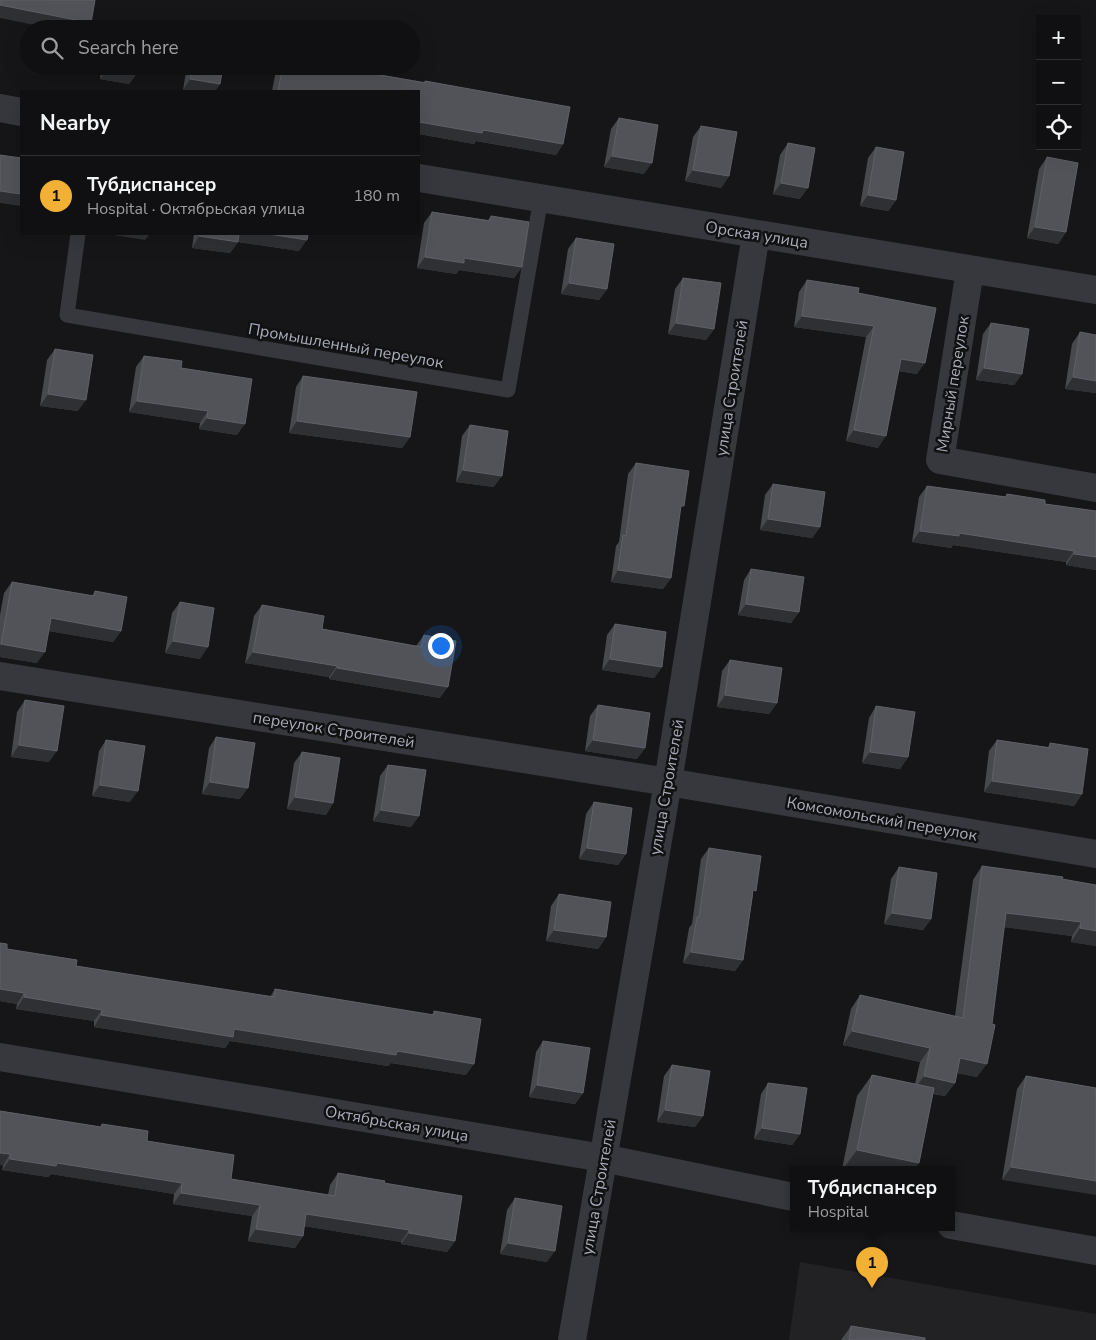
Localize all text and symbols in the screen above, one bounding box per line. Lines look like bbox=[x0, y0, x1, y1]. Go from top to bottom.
map controls bbox=[1036, 15, 1081, 150]
button: + bbox=[1036, 15, 1081, 60]
search box bbox=[20, 20, 420, 75]
icon: search bbox=[38, 34, 66, 62]
text: Search here bbox=[78, 35, 179, 61]
button: − bbox=[1036, 60, 1081, 105]
button: locate bbox=[1036, 105, 1081, 150]
text: Nearby bbox=[40, 109, 110, 137]
text: Тубдиспансер bbox=[87, 172, 216, 198]
text: 1 bbox=[51, 185, 61, 207]
text: 180 m bbox=[353, 185, 400, 207]
text: Hospital · Октябрьская улица bbox=[87, 198, 305, 220]
street label: Орская улица bbox=[704, 216, 810, 254]
street label: Мирный переулок bbox=[931, 314, 975, 454]
street label: Промышленный переулок bbox=[246, 318, 446, 374]
street label: улица Строителей bbox=[710, 319, 754, 458]
your location bbox=[428, 633, 454, 659]
street label: переулок Строителей bbox=[251, 706, 416, 754]
street label: улица Строителей bbox=[644, 718, 690, 857]
street label: Комсомольский переулок bbox=[785, 791, 979, 847]
street label: Октябрьская улица bbox=[323, 1101, 470, 1147]
street label: улица Строителей bbox=[576, 1118, 622, 1257]
popup bbox=[790, 1166, 955, 1231]
text: Тубдиспансер bbox=[808, 1175, 937, 1201]
text: Hospital bbox=[808, 1201, 868, 1223]
pin: 1 bbox=[856, 1247, 888, 1288]

